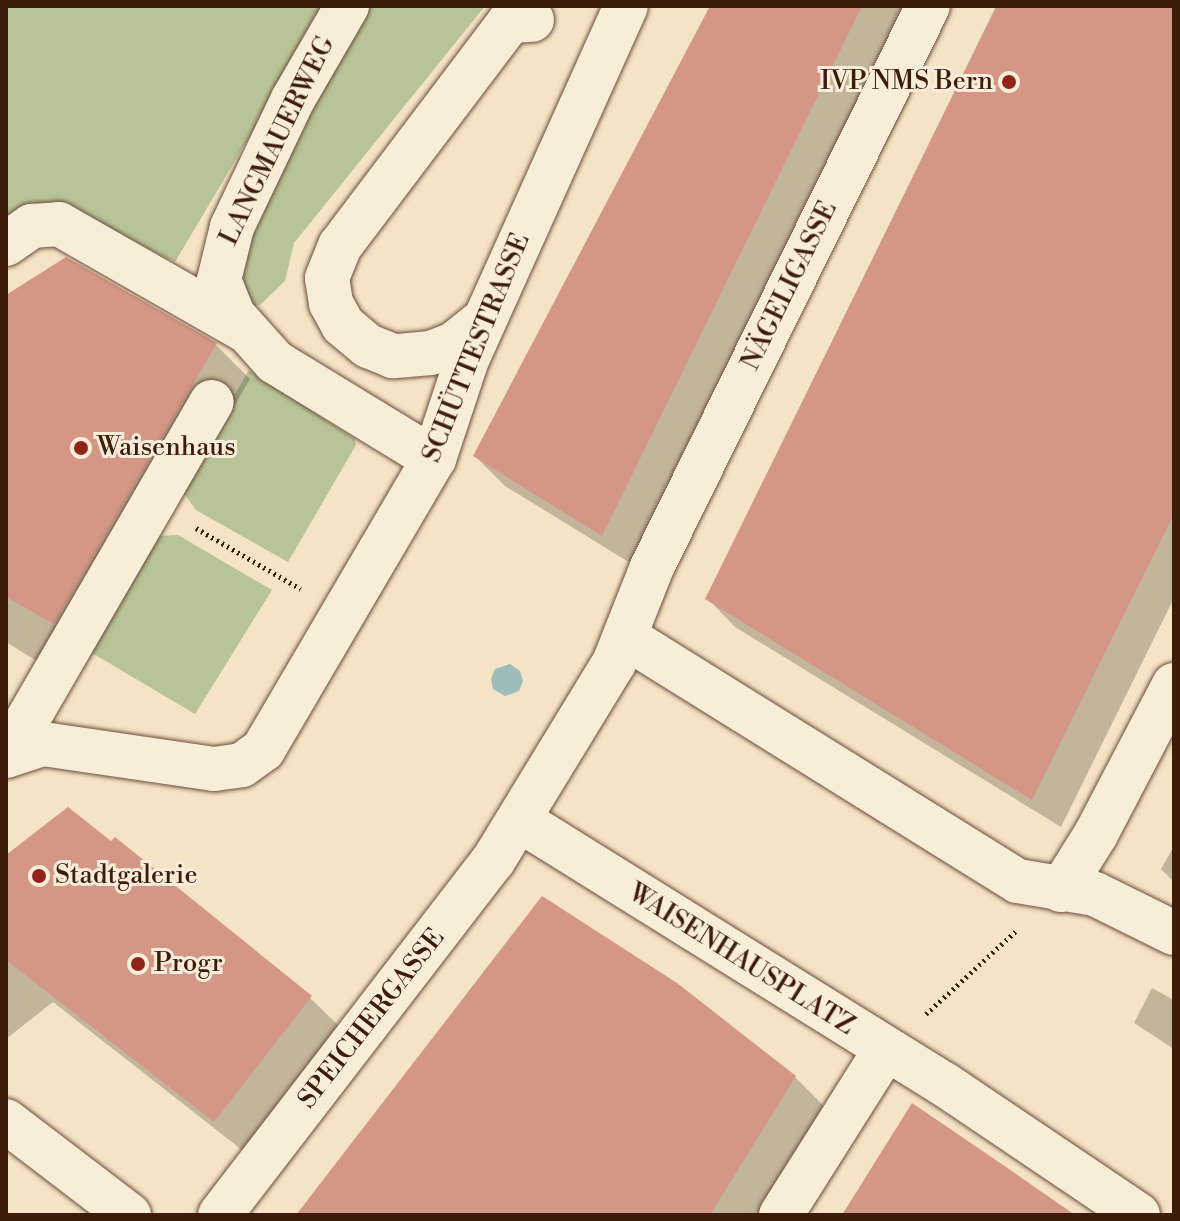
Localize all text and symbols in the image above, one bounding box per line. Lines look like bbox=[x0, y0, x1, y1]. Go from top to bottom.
street label: LANGMAUERWEG bbox=[214, 31, 342, 251]
place label: IVP NMS Bern bbox=[820, 66, 993, 98]
marker: IVP NMS Bern bbox=[1000, 73, 1018, 91]
street label: NÄGELIGASSE bbox=[736, 197, 844, 375]
street label: SCHÜTTESTRASSE bbox=[417, 229, 537, 467]
place label: Waisenhaus bbox=[97, 432, 236, 464]
marker: Waisenhaus bbox=[72, 439, 90, 457]
place label: Stadtgalerie bbox=[55, 860, 198, 892]
marker: Stadtgalerie bbox=[30, 867, 48, 885]
street label: WAISENHAUSPLATZ bbox=[622, 878, 860, 1042]
street label: SPEICHERGASSE bbox=[292, 923, 452, 1115]
place label: Progr bbox=[154, 948, 223, 980]
marker: Progr bbox=[129, 955, 147, 973]

